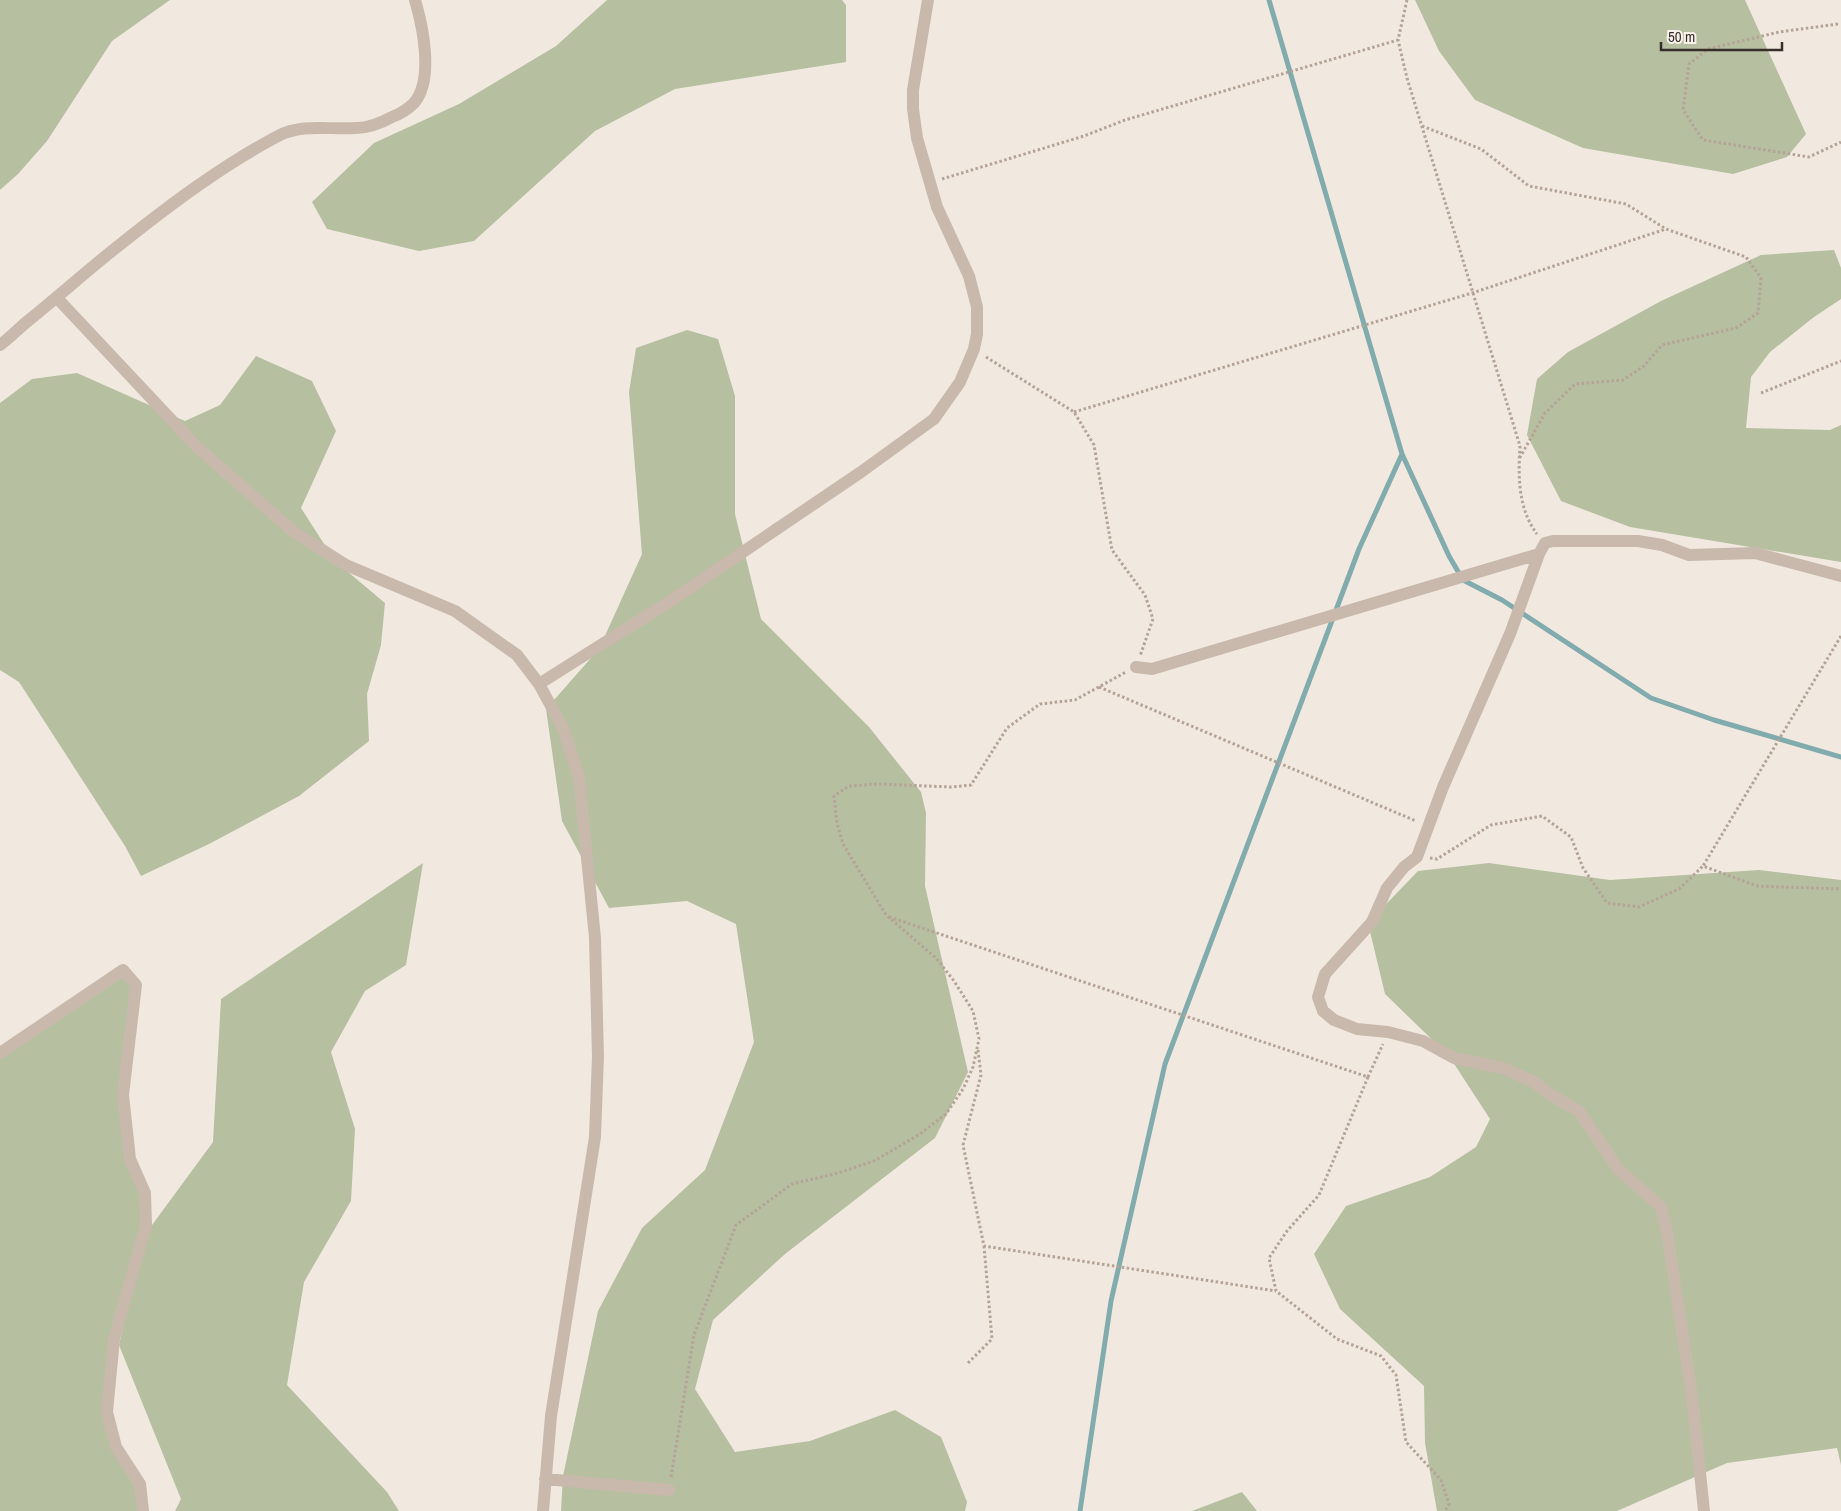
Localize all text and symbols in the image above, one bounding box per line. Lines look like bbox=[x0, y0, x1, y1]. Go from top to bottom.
scale bar bbox=[1661, 20, 1782, 52]
text: 50 m bbox=[1668, 26, 1695, 47]

